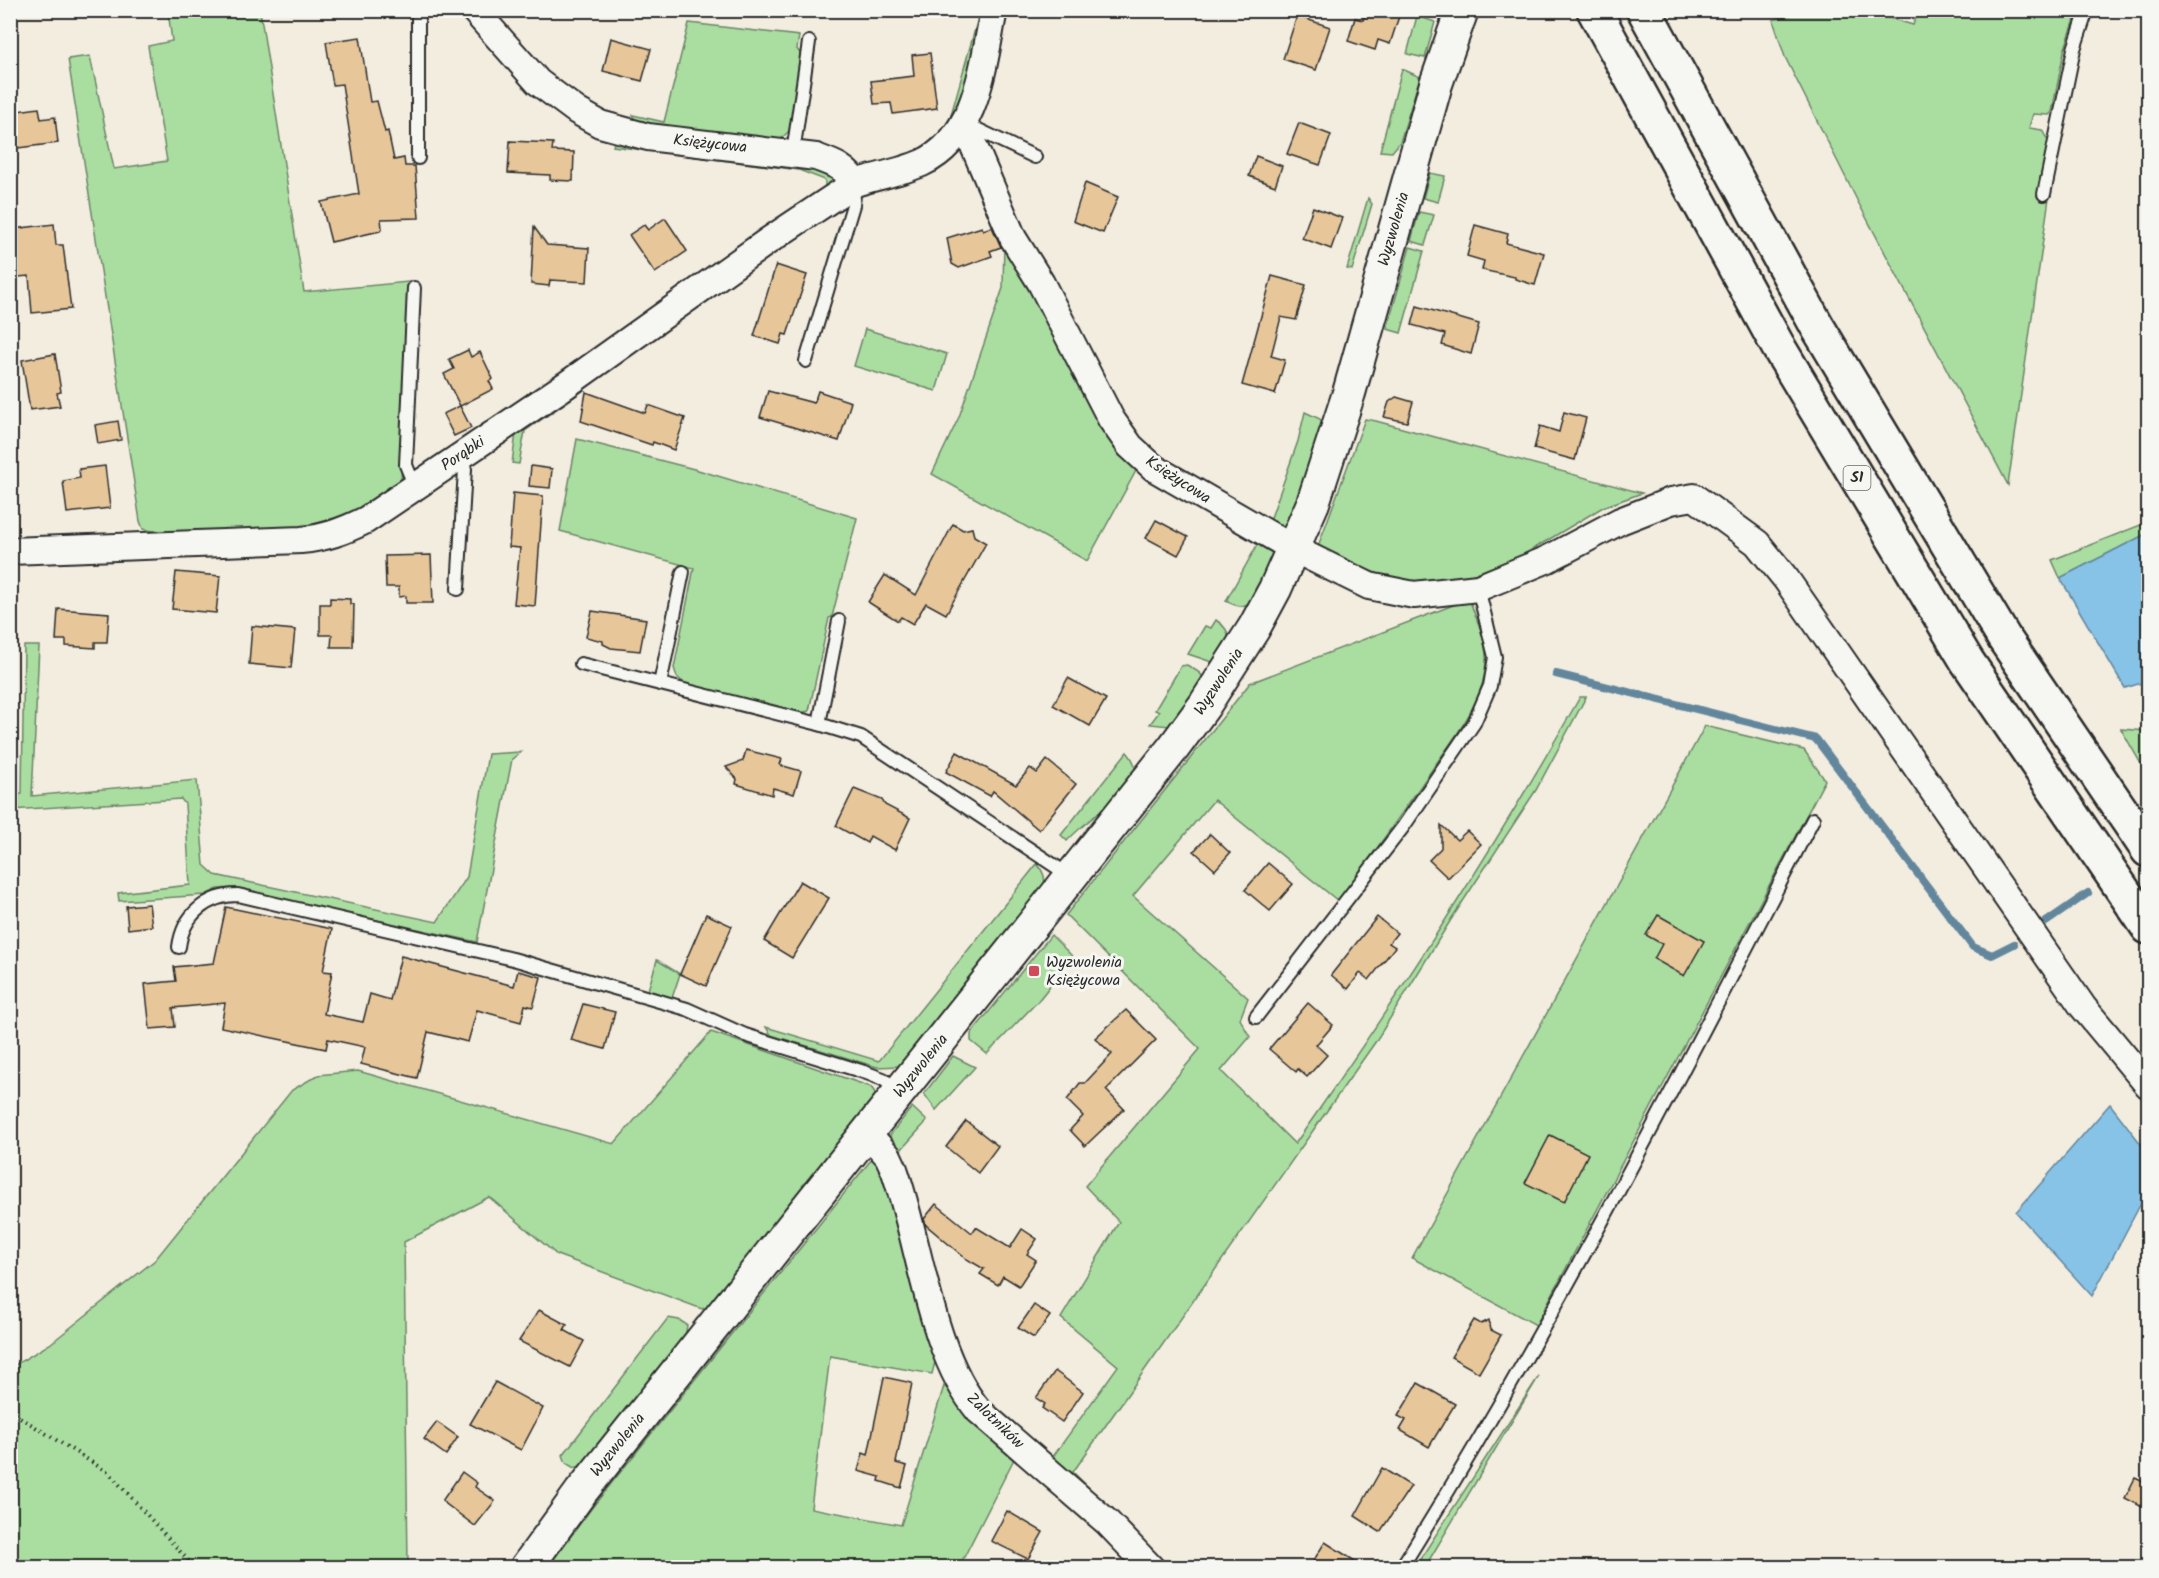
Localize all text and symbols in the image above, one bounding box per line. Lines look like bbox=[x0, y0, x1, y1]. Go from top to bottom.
street label: Księżycowa bbox=[672, 128, 748, 160]
street label: Wyzwolenia bbox=[1372, 189, 1416, 269]
street label: Porąbki bbox=[436, 429, 491, 478]
street label: Księżycowa bbox=[1140, 449, 1216, 511]
road number: S1 bbox=[1844, 466, 1870, 490]
street label: Wyzwolenia bbox=[1188, 643, 1250, 721]
place label: Wyzwolenia Księżycowa bbox=[1046, 950, 1122, 993]
marker: Wyzwolenia Księżycowa bbox=[1027, 964, 1041, 978]
street label: Wyzwolenia bbox=[887, 1029, 955, 1103]
street label: Zalotników bbox=[960, 1387, 1030, 1455]
street label: Wyzwolenia bbox=[584, 1408, 652, 1482]

